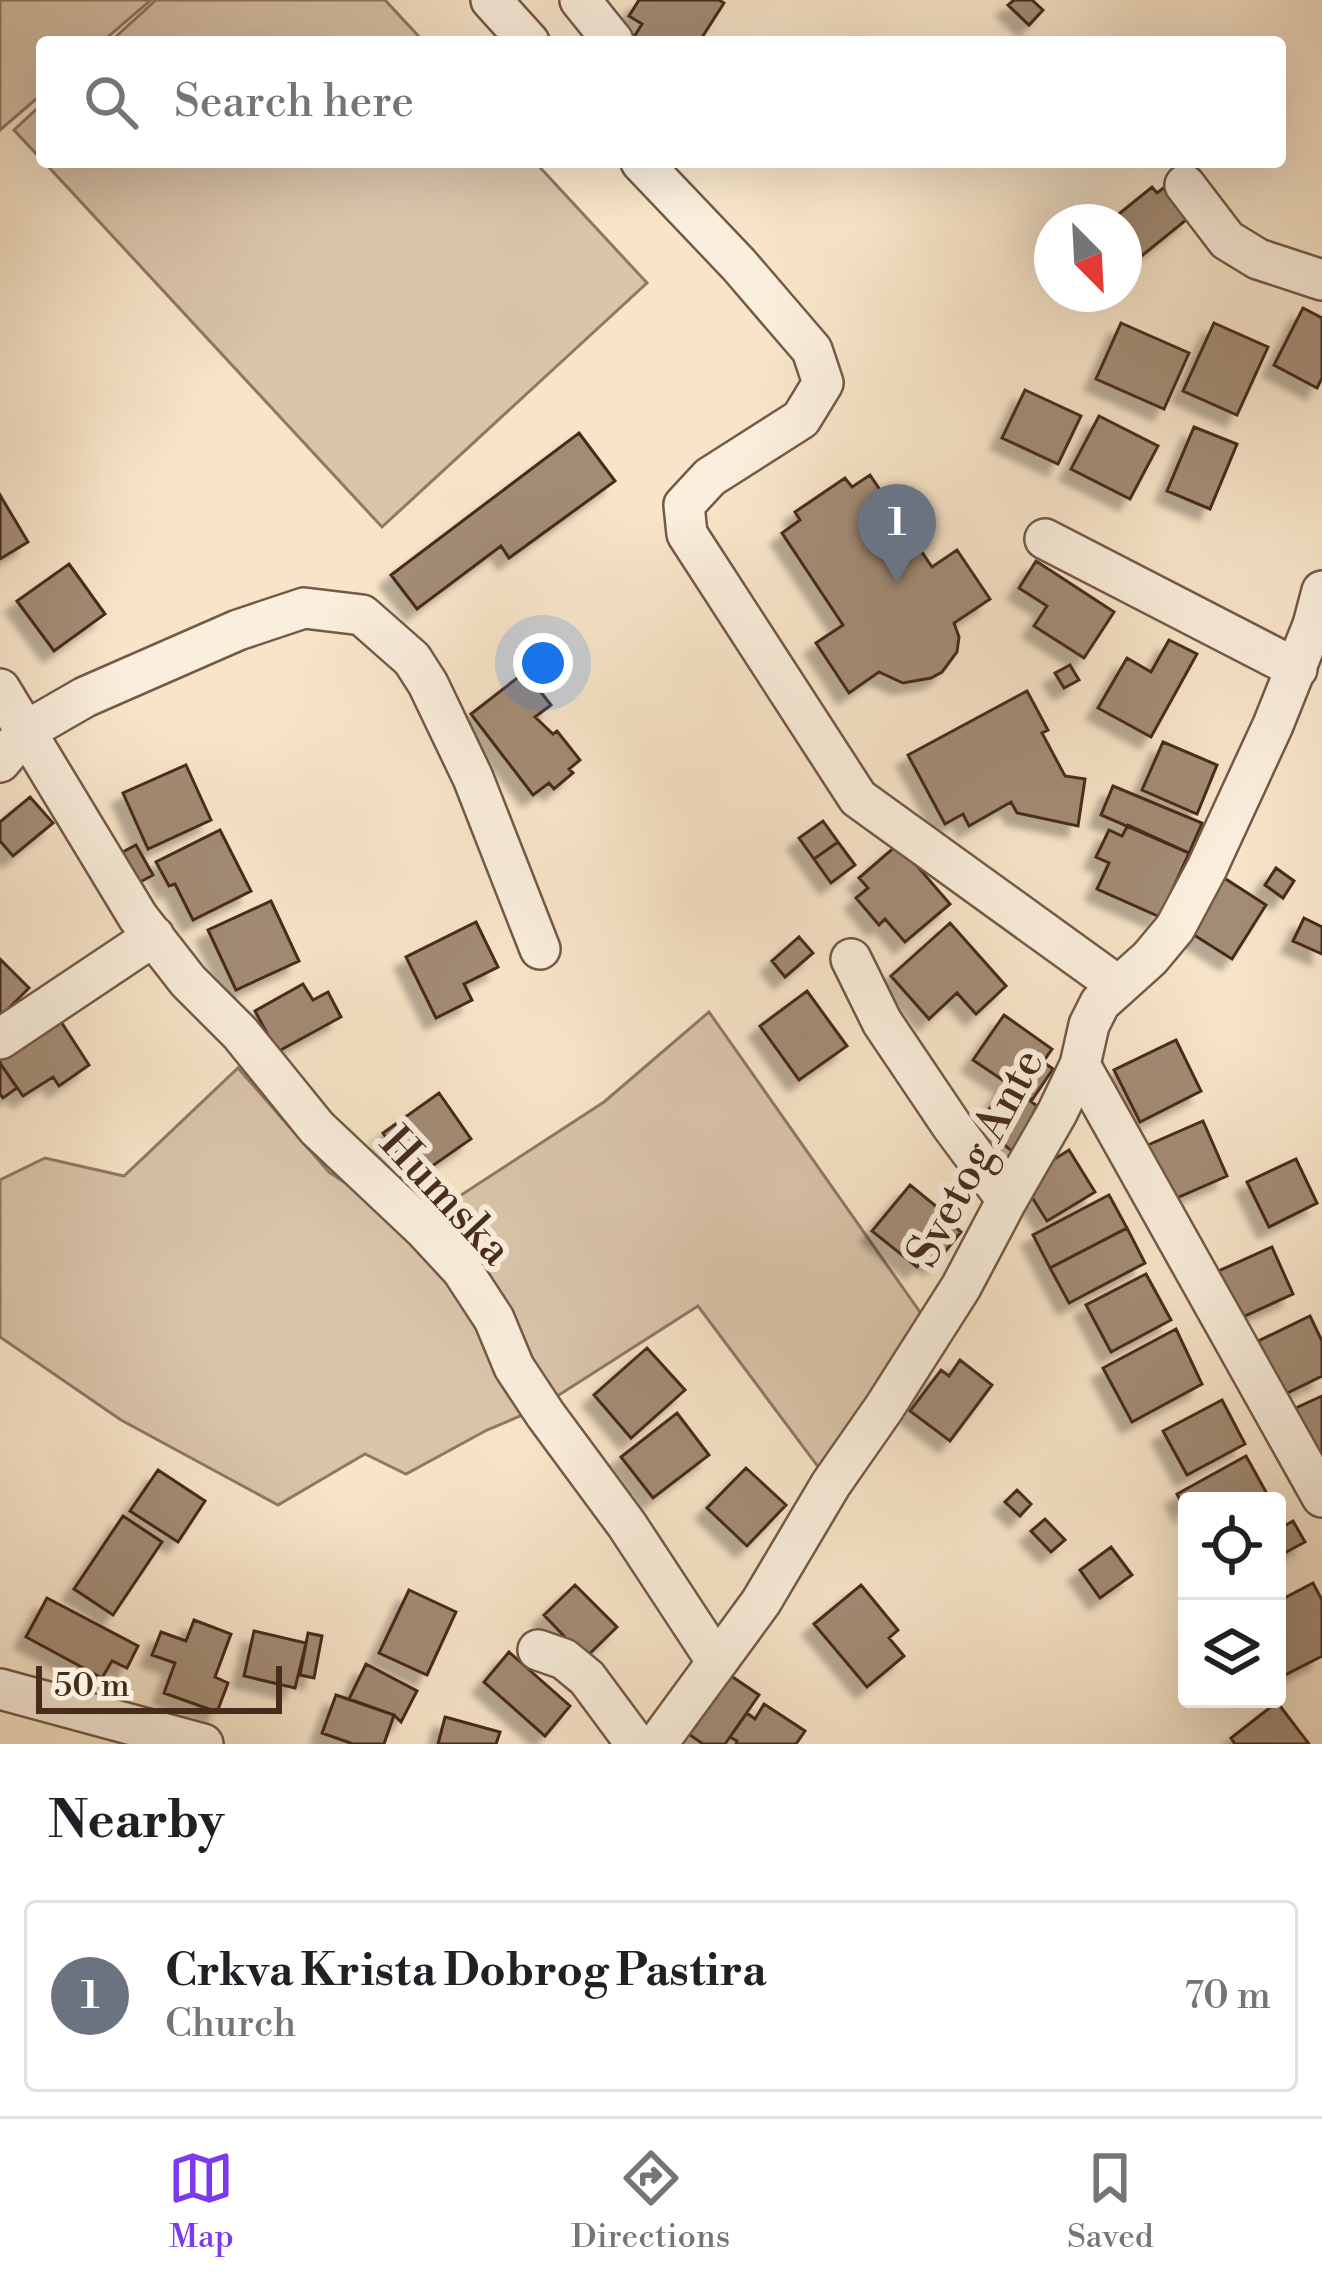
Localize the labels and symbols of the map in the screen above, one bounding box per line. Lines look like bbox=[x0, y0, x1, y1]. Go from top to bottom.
north arrow bbox=[1034, 204, 1142, 312]
pin: 1 bbox=[858, 484, 936, 583]
your location bbox=[513, 633, 573, 693]
street label: Svetog Ante bbox=[895, 1039, 1057, 1277]
street label: Humska bbox=[367, 1116, 524, 1278]
scale bar bbox=[36, 1660, 282, 1713]

